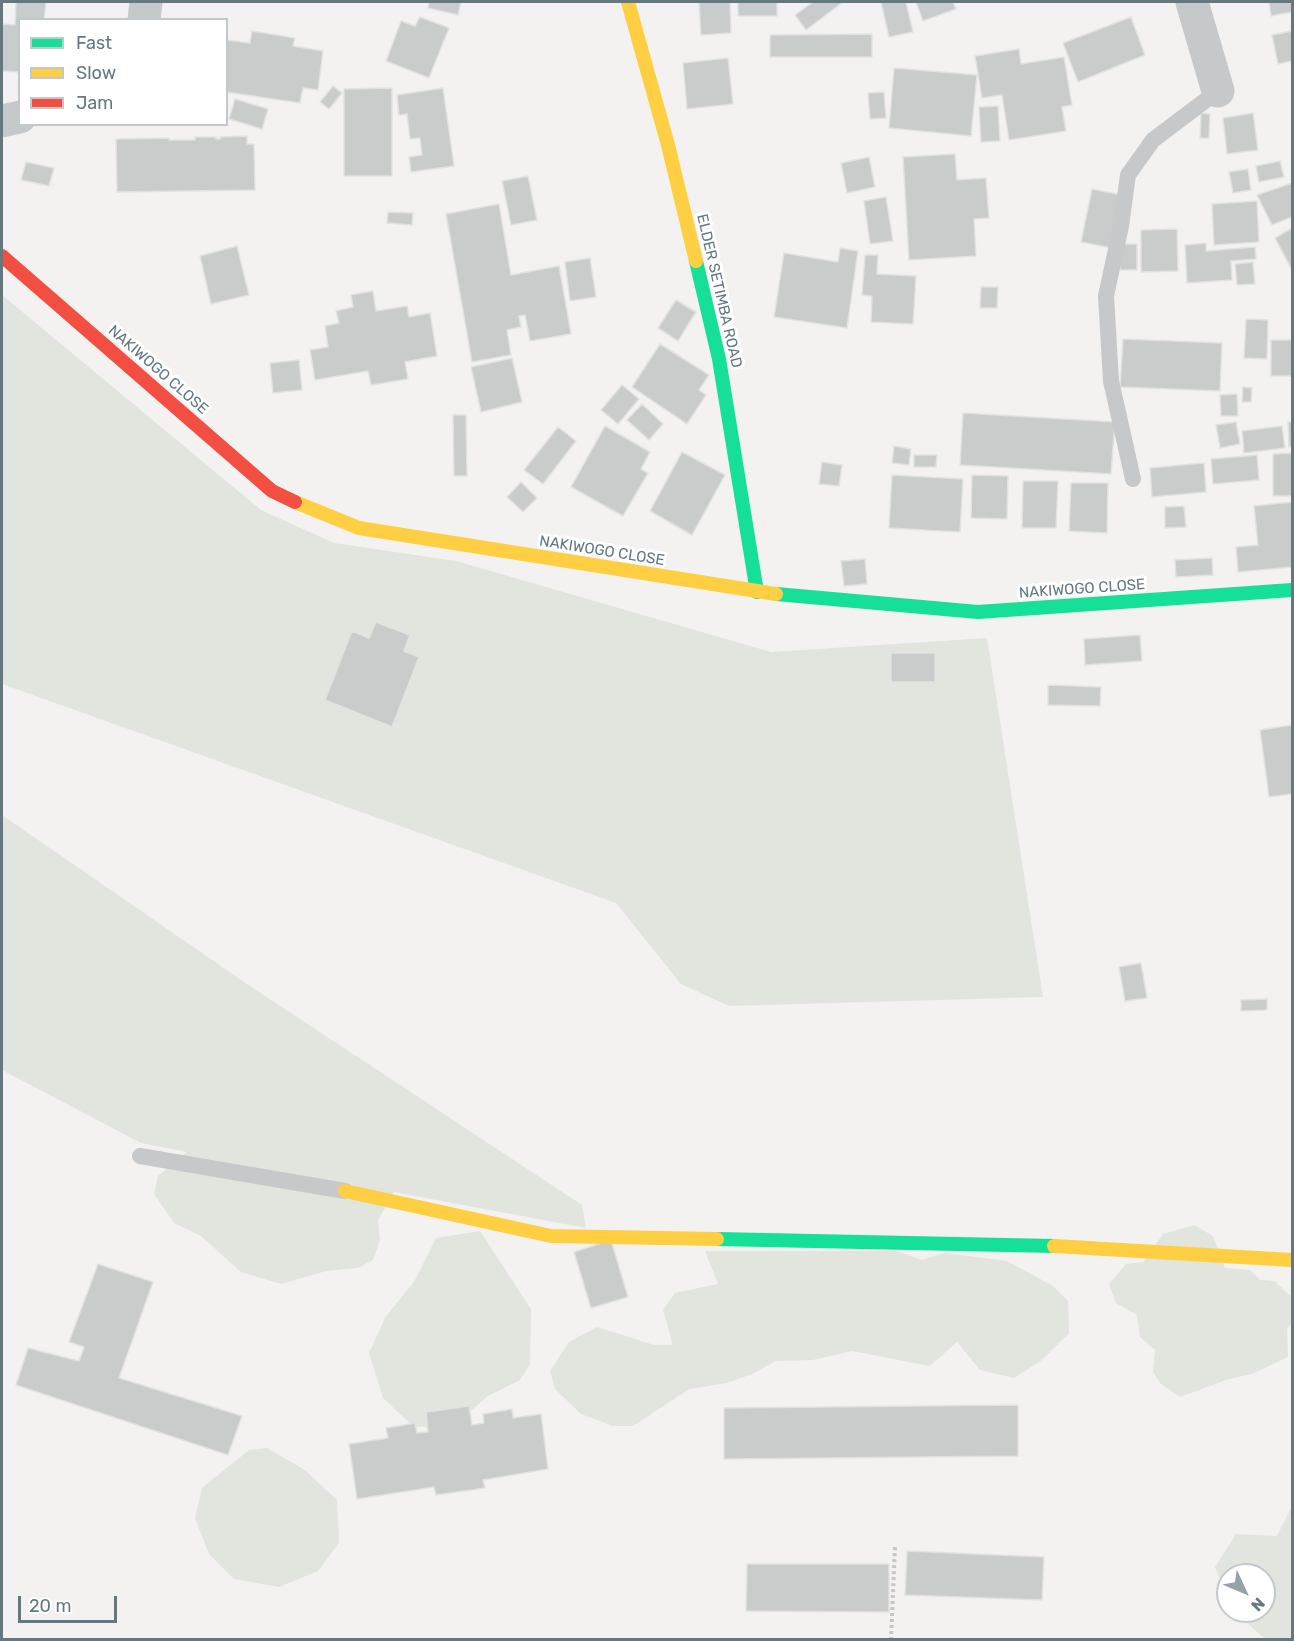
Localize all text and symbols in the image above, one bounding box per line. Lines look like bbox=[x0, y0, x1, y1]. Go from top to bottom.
legend bbox=[18, 18, 228, 126]
text: Fast bbox=[76, 32, 112, 54]
text: Slow bbox=[76, 62, 116, 84]
text: Jam bbox=[76, 92, 113, 114]
street label: ELDER SETIMBA ROAD bbox=[693, 212, 745, 370]
street label: NAKIWOGO CLOSE bbox=[104, 322, 212, 418]
street label: NAKIWOGO CLOSE bbox=[538, 532, 666, 570]
street label: NAKIWOGO CLOSE bbox=[1018, 576, 1146, 602]
north arrow bbox=[1216, 1563, 1276, 1623]
scale bar bbox=[21, 1584, 120, 1622]
text: N bbox=[1247, 1594, 1269, 1615]
text: 20 m bbox=[29, 1595, 71, 1617]

